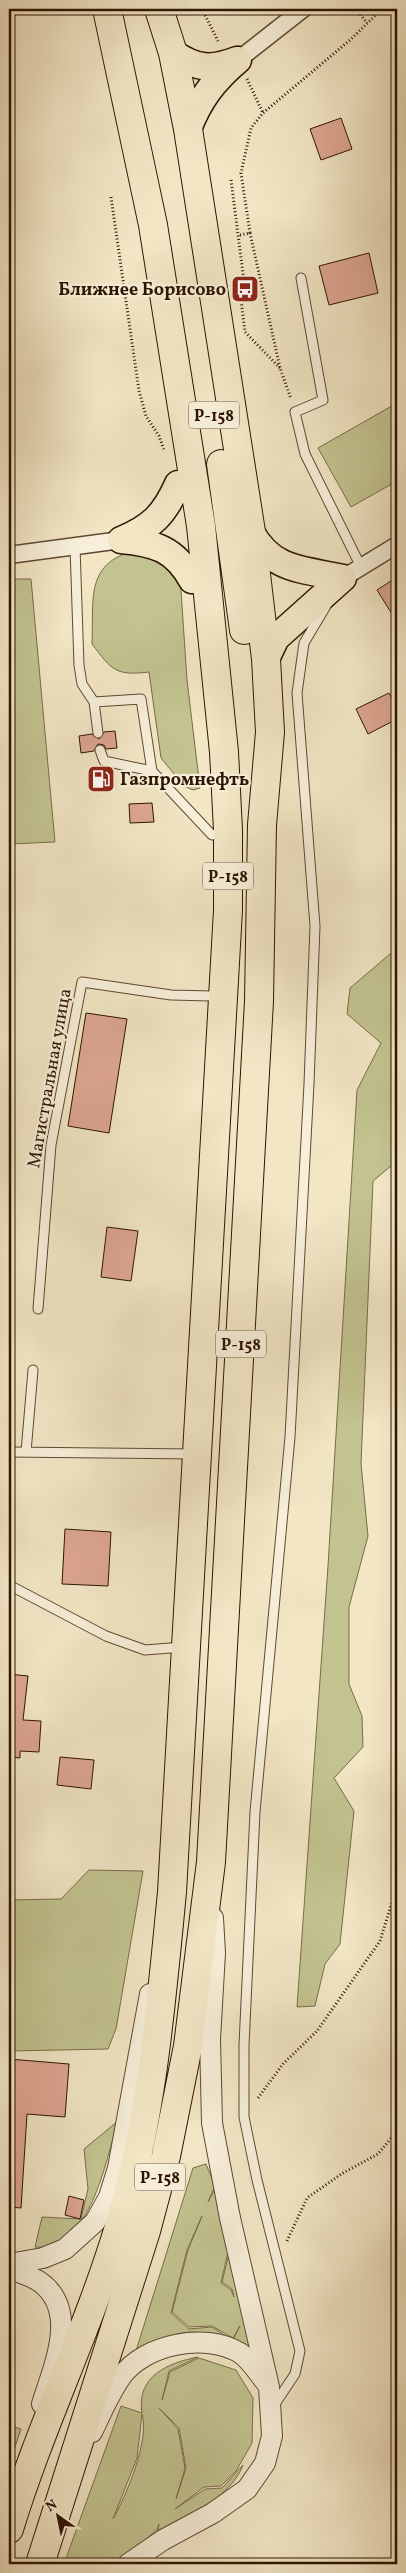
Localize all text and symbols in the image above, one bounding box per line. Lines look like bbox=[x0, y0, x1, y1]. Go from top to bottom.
bus stop icon: Ближнее Борисово bbox=[230, 274, 260, 304]
place label: Ближнее Борисово bbox=[58, 278, 226, 303]
road number: Р-158 bbox=[189, 402, 239, 428]
fuel station icon: Газпромнефть bbox=[86, 764, 116, 794]
place label: Газпромнефть bbox=[120, 768, 249, 793]
road number: Р-158 bbox=[203, 862, 253, 889]
street label: Магистральная улица bbox=[22, 986, 79, 1170]
road number: Р-158 bbox=[216, 1330, 266, 1358]
road number: Р-158 bbox=[135, 2164, 185, 2190]
north arrow bbox=[32, 2490, 82, 2540]
text: N bbox=[42, 2496, 61, 2517]

